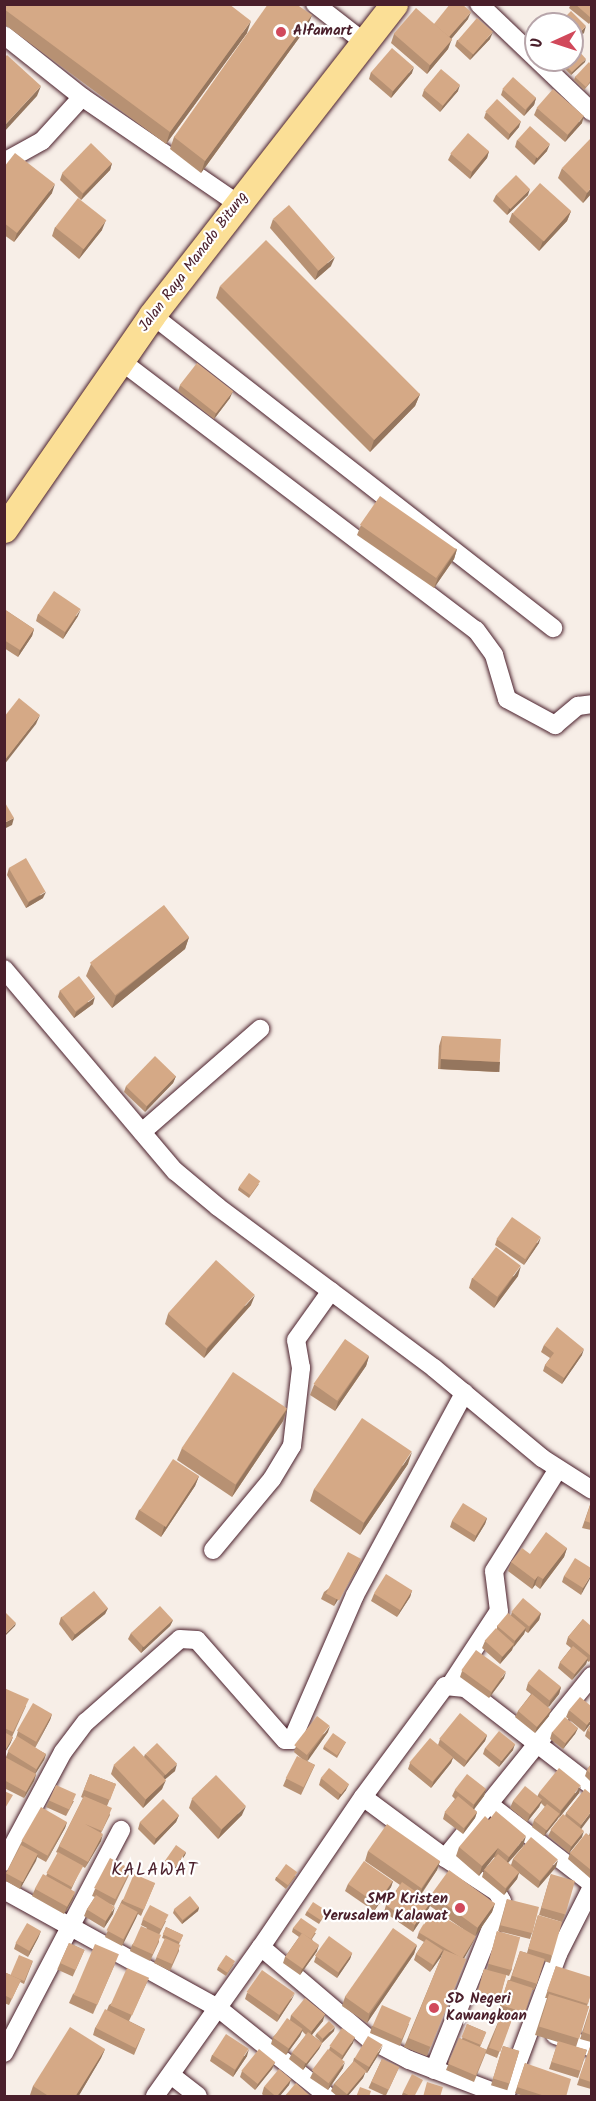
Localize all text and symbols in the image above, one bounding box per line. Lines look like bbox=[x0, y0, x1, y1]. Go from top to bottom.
north arrow bbox=[524, 12, 584, 72]
place label: Alfamart bbox=[293, 23, 353, 41]
marker: Alfamart bbox=[274, 25, 288, 39]
text: U bbox=[525, 37, 550, 48]
street label: Jalan Raya Manado Bitung bbox=[136, 189, 252, 335]
district label: KALAWAT bbox=[111, 1860, 199, 1882]
place label: SMP Kristen Yerusalem Kalawat bbox=[322, 1890, 448, 1925]
marker: SMP Kristen Yerusalem Kalawat bbox=[453, 1901, 467, 1915]
place label: SD Negeri Kawangkoan bbox=[446, 1990, 527, 2025]
marker: SD Negeri Kawangkoan bbox=[427, 2001, 441, 2015]

